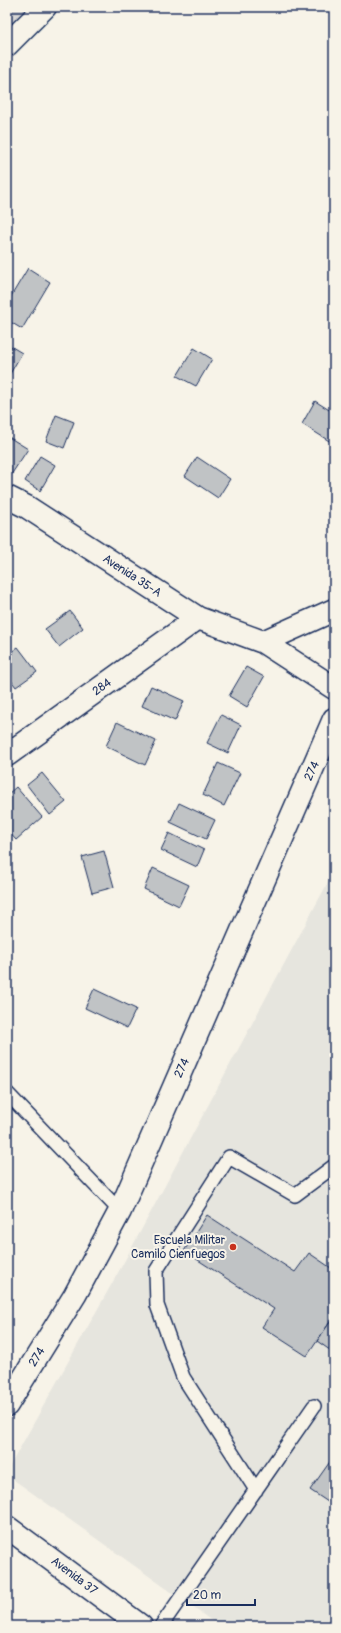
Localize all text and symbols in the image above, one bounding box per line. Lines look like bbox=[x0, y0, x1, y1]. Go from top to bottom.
street label: Avenida 35-A bbox=[100, 551, 164, 601]
street label: 284 bbox=[90, 675, 114, 699]
street label: 274 bbox=[301, 759, 323, 783]
street label: 274 bbox=[171, 1056, 193, 1080]
place label: Escuela Militar Camilo Cienfuegos bbox=[131, 1233, 226, 1262]
marker: Escuela Militar Camilo Cienfuegos bbox=[228, 1242, 238, 1252]
street label: 274 bbox=[25, 1345, 49, 1369]
street label: Avenida 37 bbox=[48, 1554, 101, 1599]
scale bar bbox=[187, 1581, 255, 1607]
text: 20 m bbox=[193, 1588, 222, 1603]

